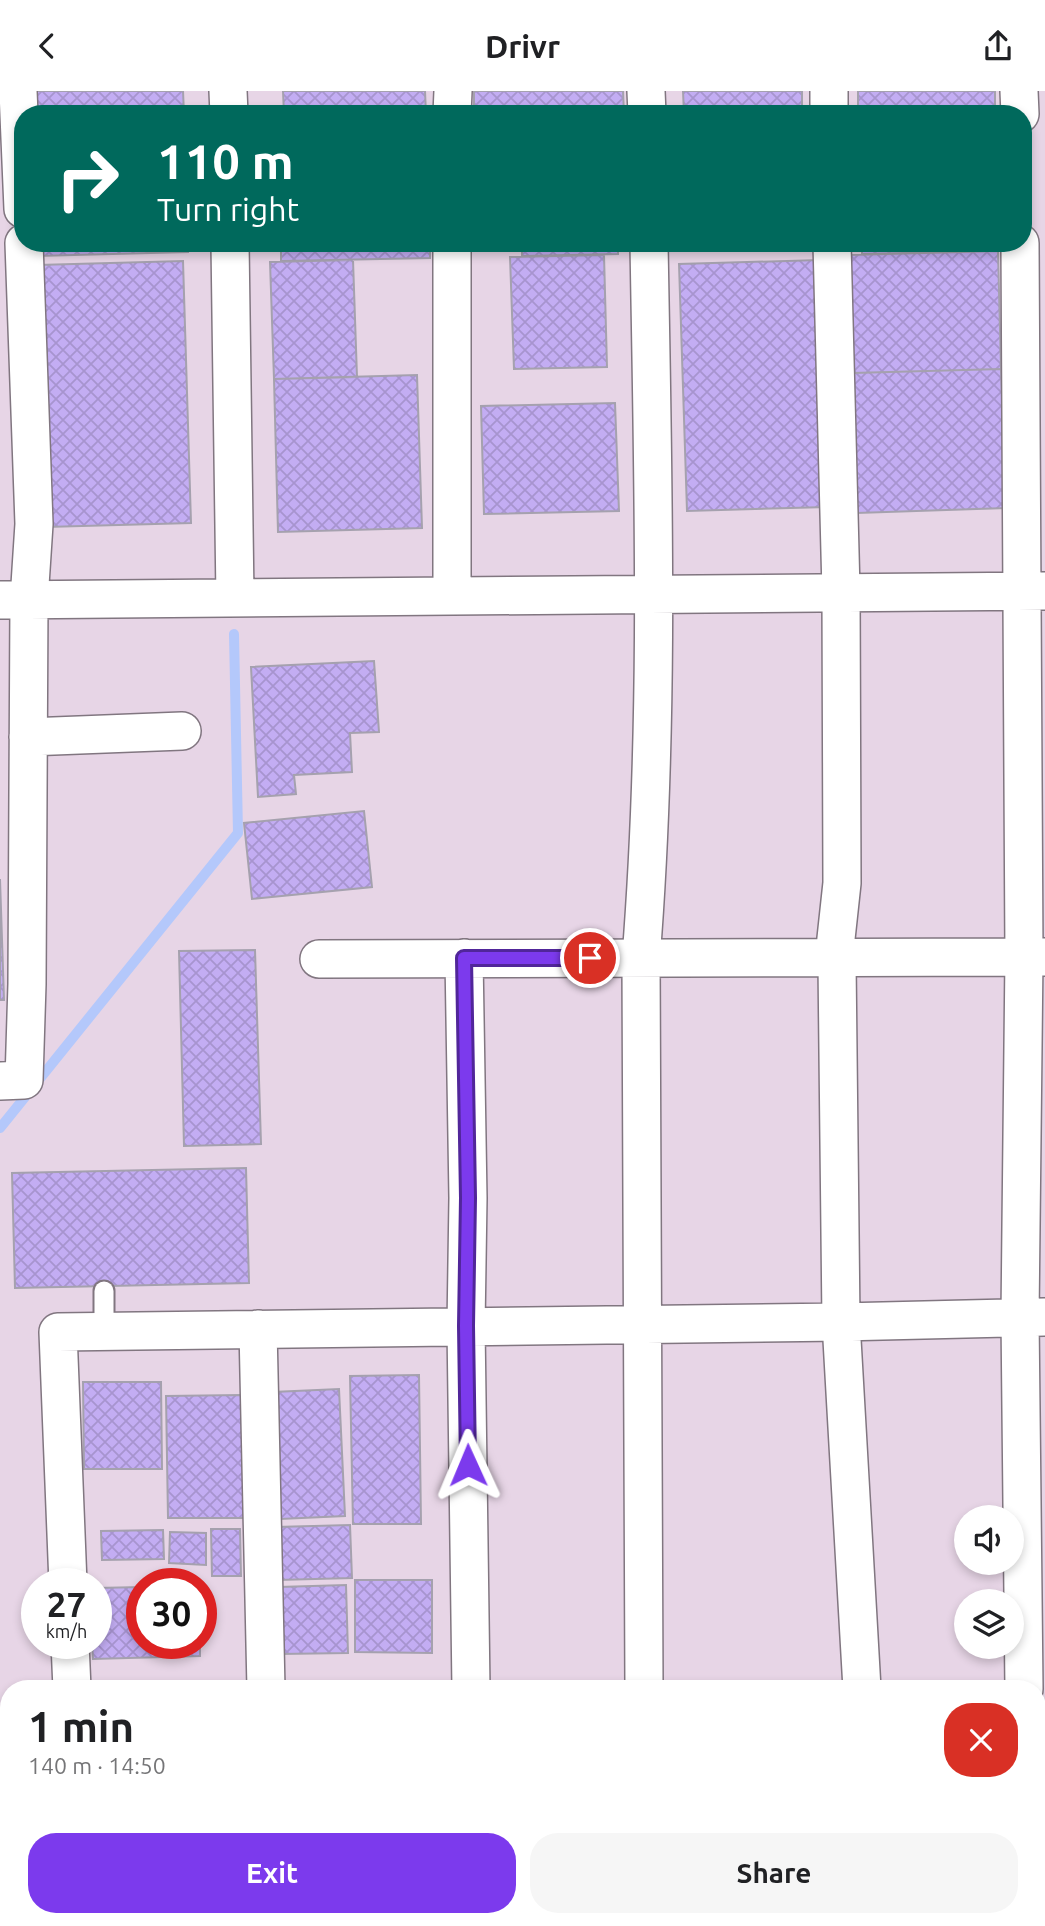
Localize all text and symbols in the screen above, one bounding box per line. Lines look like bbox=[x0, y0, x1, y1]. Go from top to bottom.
icon: back bbox=[28, 27, 66, 65]
icon: share bbox=[979, 27, 1017, 65]
text: Drivr bbox=[485, 28, 560, 64]
icon: right bbox=[42, 133, 133, 224]
text: 110 m bbox=[157, 133, 294, 188]
text: Turn right bbox=[157, 191, 299, 227]
pin bbox=[560, 928, 620, 988]
icon: arrive bbox=[571, 939, 609, 977]
position arrow bbox=[431, 1428, 505, 1502]
map controls bbox=[954, 1505, 1024, 1659]
button: sound bbox=[954, 1505, 1024, 1575]
speed limit sign: 30 bbox=[126, 1568, 217, 1659]
text: 27 bbox=[47, 1584, 86, 1624]
button: layers bbox=[954, 1589, 1024, 1659]
text: km/h bbox=[46, 1621, 87, 1641]
text: 1 min bbox=[28, 1703, 134, 1750]
button: close bbox=[944, 1703, 1018, 1777]
text: 140 m · 14:50 bbox=[28, 1753, 166, 1778]
button: Exit bbox=[28, 1833, 516, 1913]
button: Share bbox=[530, 1833, 1018, 1913]

